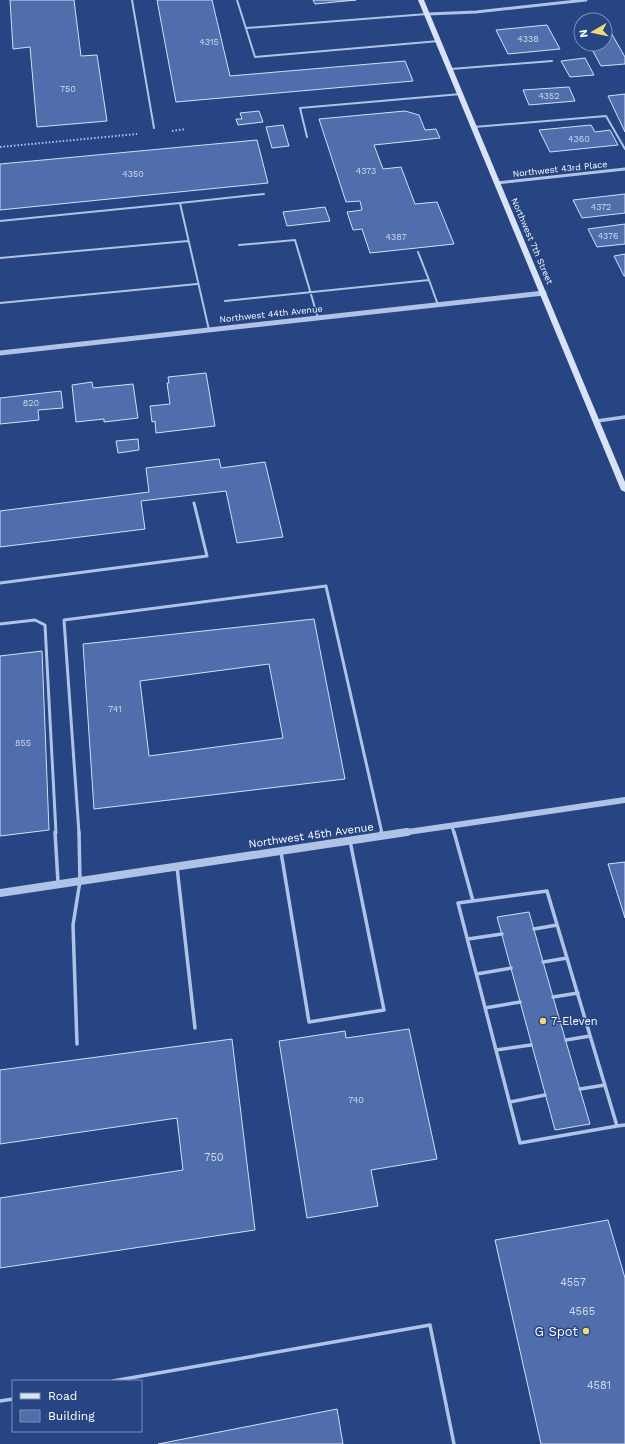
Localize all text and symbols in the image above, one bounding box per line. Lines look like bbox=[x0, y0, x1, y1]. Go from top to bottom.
north arrow bbox=[573, 12, 613, 52]
text: N bbox=[577, 28, 591, 39]
house number: 4338 bbox=[517, 34, 539, 44]
house number: 4315 bbox=[199, 37, 219, 47]
house number: 750 bbox=[60, 84, 76, 94]
house number: 4352 bbox=[538, 91, 560, 101]
house number: 4360 bbox=[568, 134, 590, 144]
street label: Northwest 43rd Place bbox=[512, 159, 608, 179]
house number: 4373 bbox=[356, 166, 376, 176]
house number: 4350 bbox=[122, 169, 144, 179]
street label: Northwest 7th Street bbox=[509, 196, 555, 286]
house number: 4372 bbox=[591, 202, 611, 212]
house number: 4376 bbox=[598, 231, 618, 241]
house number: 4387 bbox=[386, 232, 406, 242]
street label: Northwest 44th Avenue bbox=[219, 304, 323, 324]
house number: 820 bbox=[23, 398, 40, 408]
house number: 741 bbox=[108, 704, 122, 714]
house number: 855 bbox=[15, 738, 31, 748]
street label: Northwest 45th Avenue bbox=[248, 820, 375, 851]
place label: 7-Eleven bbox=[551, 1015, 598, 1028]
marker: 7-Eleven bbox=[538, 1016, 548, 1026]
house number: 740 bbox=[348, 1095, 364, 1105]
house number: 750 bbox=[204, 1151, 224, 1164]
house number: 4557 bbox=[560, 1276, 586, 1289]
house number: 4565 bbox=[569, 1305, 595, 1318]
place label: G Spot bbox=[535, 1324, 579, 1339]
marker: G Spot bbox=[581, 1326, 591, 1336]
house number: 4581 bbox=[587, 1379, 611, 1392]
legend bbox=[12, 1380, 142, 1432]
text: Road bbox=[48, 1389, 77, 1403]
text: Building bbox=[48, 1409, 95, 1423]

